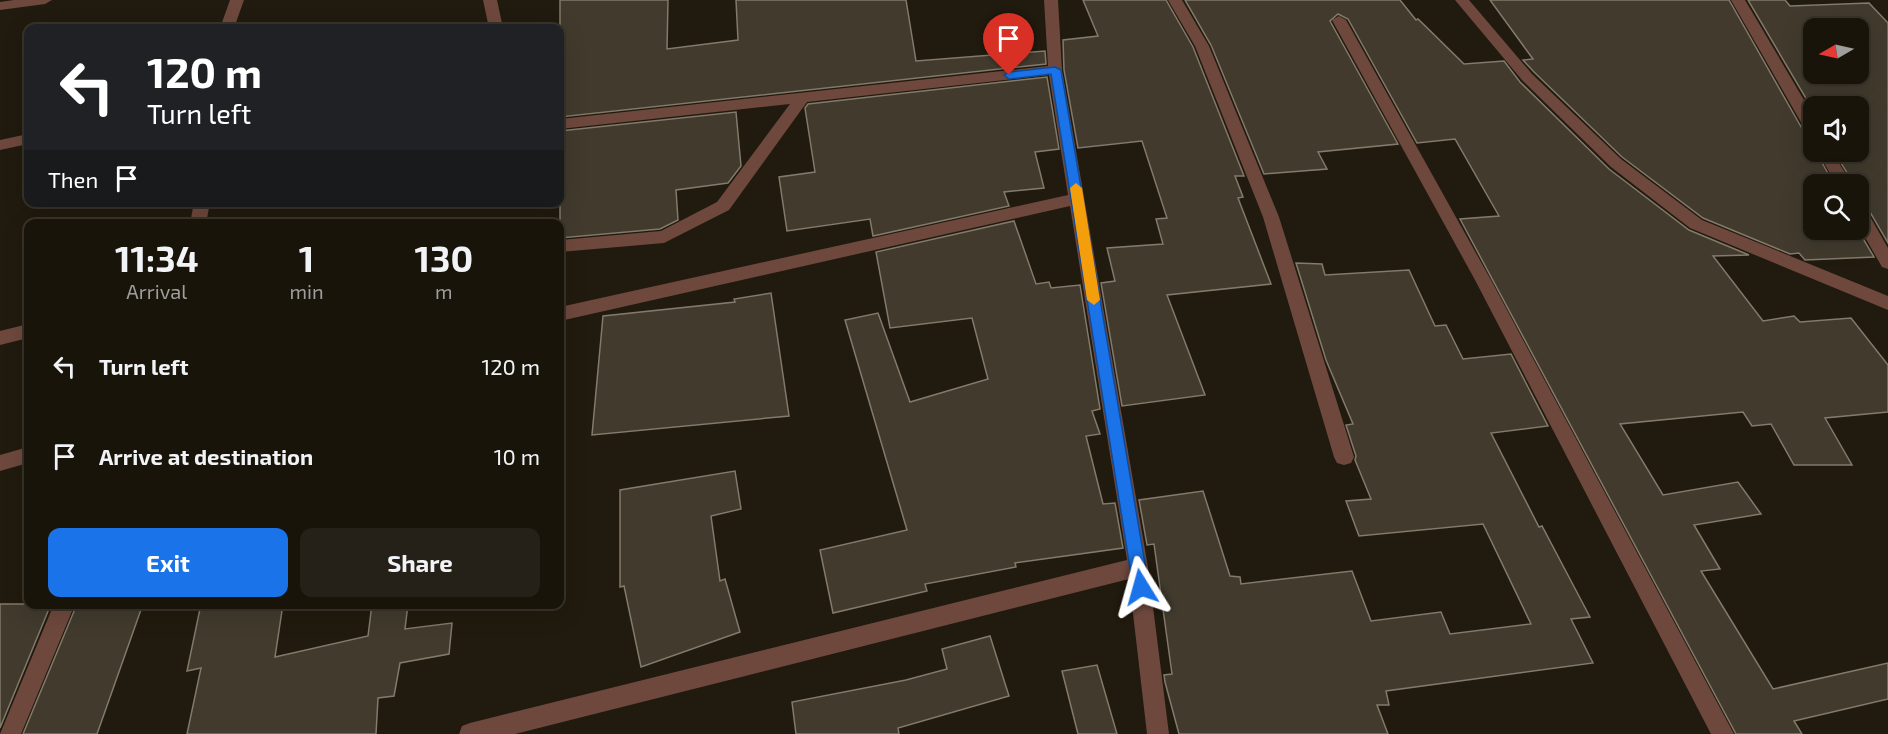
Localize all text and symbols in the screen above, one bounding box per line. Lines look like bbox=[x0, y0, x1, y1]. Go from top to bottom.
pin bbox=[983, 13, 1034, 75]
north arrow bbox=[1803, 18, 1869, 84]
map controls bbox=[1803, 18, 1869, 240]
icon: arrive bbox=[992, 22, 1025, 55]
text: 120 m bbox=[147, 46, 262, 96]
icon: left bbox=[48, 48, 126, 126]
button: sound bbox=[1803, 96, 1869, 162]
text: Turn left bbox=[147, 97, 251, 129]
icon: arrive bbox=[110, 162, 143, 195]
text: Then bbox=[48, 166, 98, 192]
button: search bbox=[1803, 174, 1869, 240]
text: 11:34 bbox=[115, 236, 199, 279]
text: 1 bbox=[299, 236, 314, 279]
text: 130 bbox=[414, 236, 473, 279]
text: Arrival bbox=[126, 279, 187, 303]
text: min bbox=[289, 279, 324, 303]
text: m bbox=[435, 279, 453, 303]
icon: left bbox=[48, 350, 81, 383]
text: Turn left bbox=[99, 353, 188, 379]
text: 120 m bbox=[481, 353, 540, 379]
icon: arrive bbox=[48, 440, 81, 473]
text: Arrive at destination bbox=[99, 443, 313, 469]
text: 10 m bbox=[494, 443, 540, 469]
button: Exit bbox=[48, 528, 288, 597]
button: Share bbox=[300, 528, 540, 597]
position arrow bbox=[1109, 555, 1173, 619]

